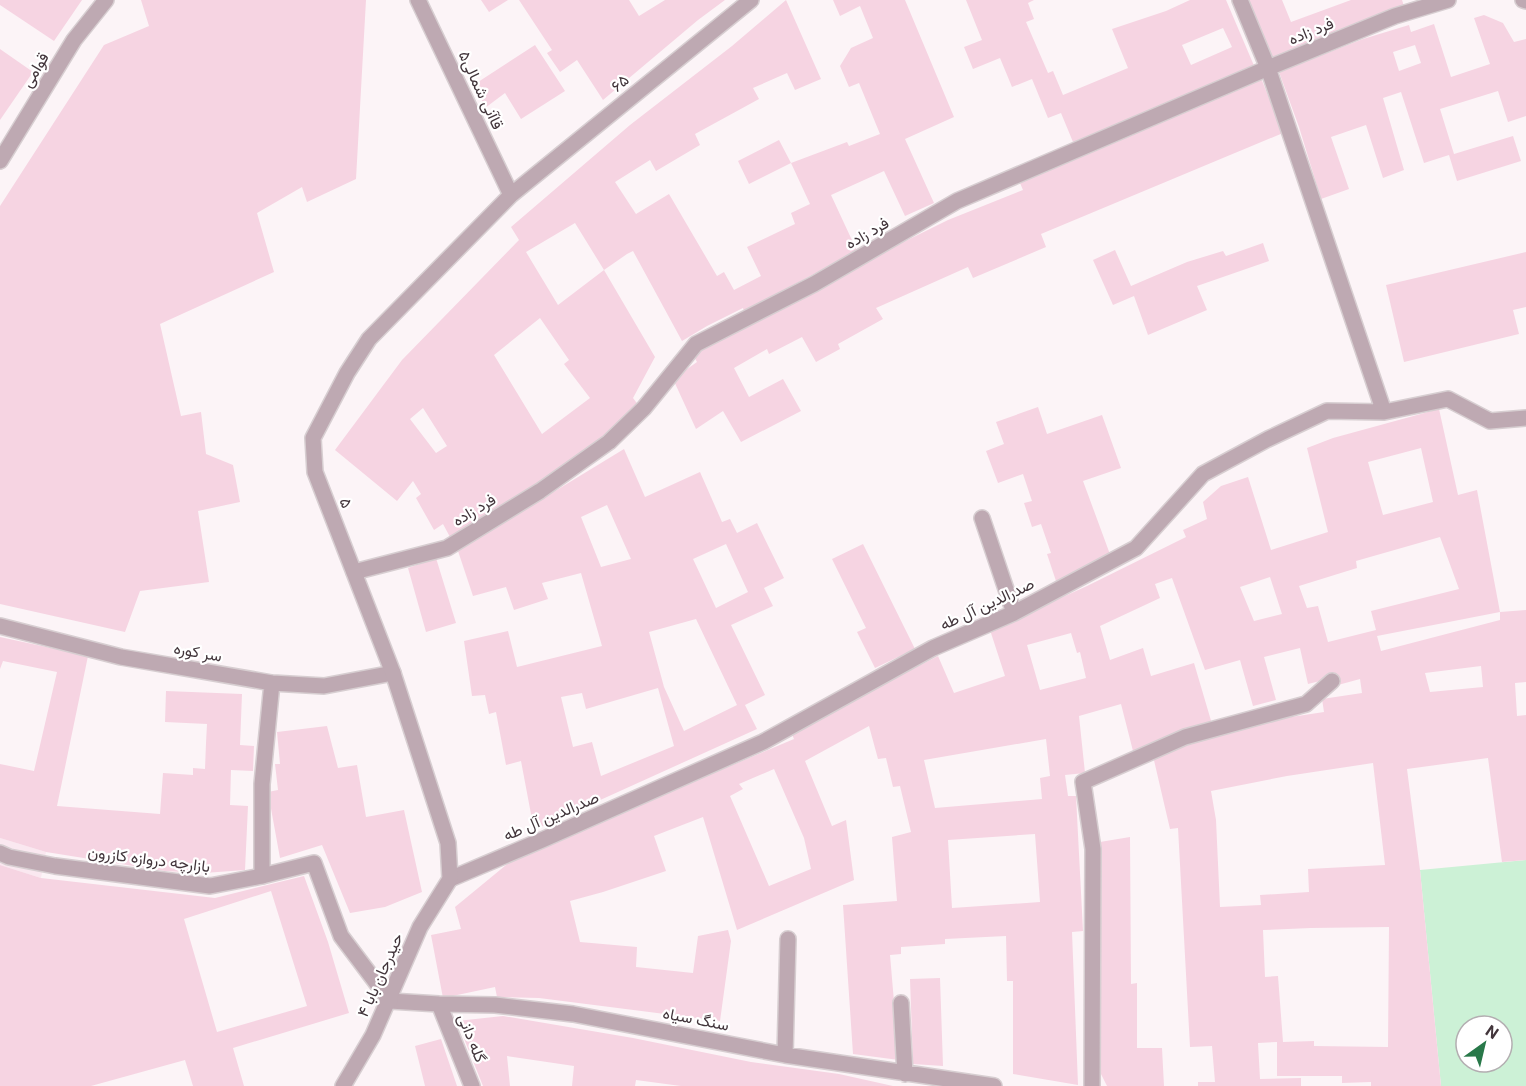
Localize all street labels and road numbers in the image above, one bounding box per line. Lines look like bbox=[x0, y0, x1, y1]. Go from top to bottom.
street label: فرد زاده bbox=[1286, 13, 1337, 50]
street label: قاآنی شمالی۵ bbox=[454, 48, 507, 133]
street label: قوامی bbox=[17, 49, 54, 91]
street label: ۶۵ bbox=[607, 70, 633, 96]
street label: فرد زاده bbox=[842, 213, 893, 254]
street label: فرد زاده bbox=[449, 490, 500, 531]
street label: ۵ bbox=[335, 495, 357, 511]
street label: صدرالدین آل طه bbox=[937, 574, 1038, 635]
street label: سر کوره bbox=[172, 638, 224, 667]
street label: صدرالدین آل طه bbox=[500, 787, 602, 846]
street label: بازارچه دروازه کازرون bbox=[86, 842, 211, 878]
street label: حیدرجان بابا ۴ bbox=[353, 930, 408, 1020]
street label: سنگ سیاه bbox=[661, 1003, 731, 1035]
street label: گله دانی bbox=[453, 1011, 490, 1065]

